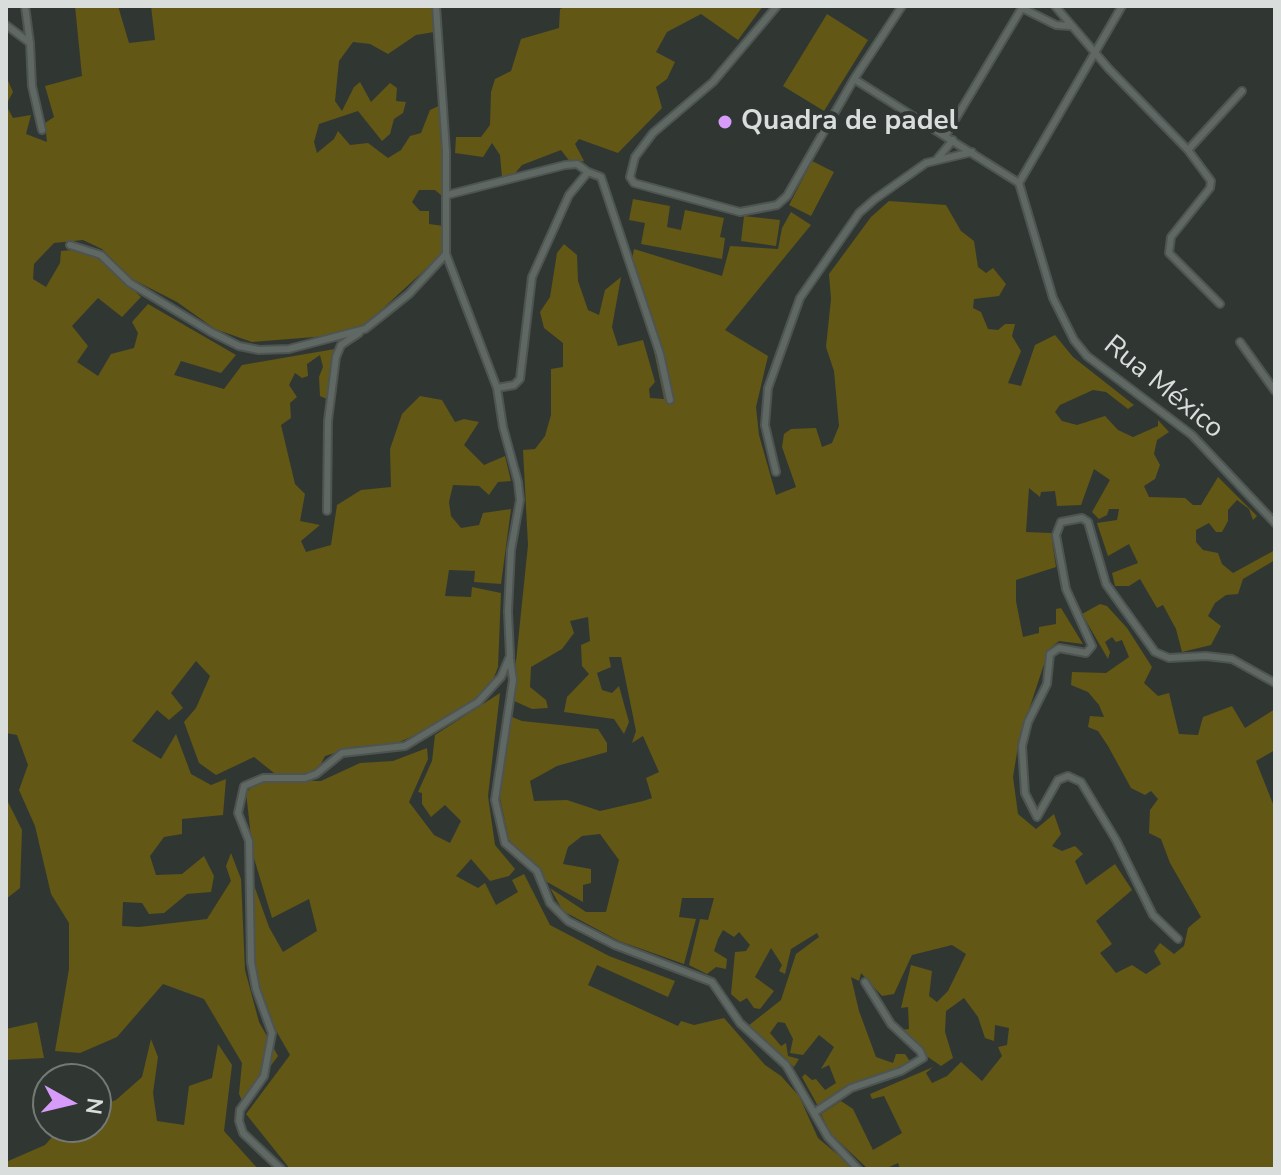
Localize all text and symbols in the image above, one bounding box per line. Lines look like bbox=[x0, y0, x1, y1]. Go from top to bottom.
place label: Quadra de padel bbox=[741, 105, 958, 139]
marker: Quadra de padel bbox=[716, 113, 734, 131]
street label: Rua México bbox=[1096, 329, 1230, 447]
north arrow bbox=[32, 1063, 112, 1143]
text: N bbox=[78, 1096, 110, 1116]

